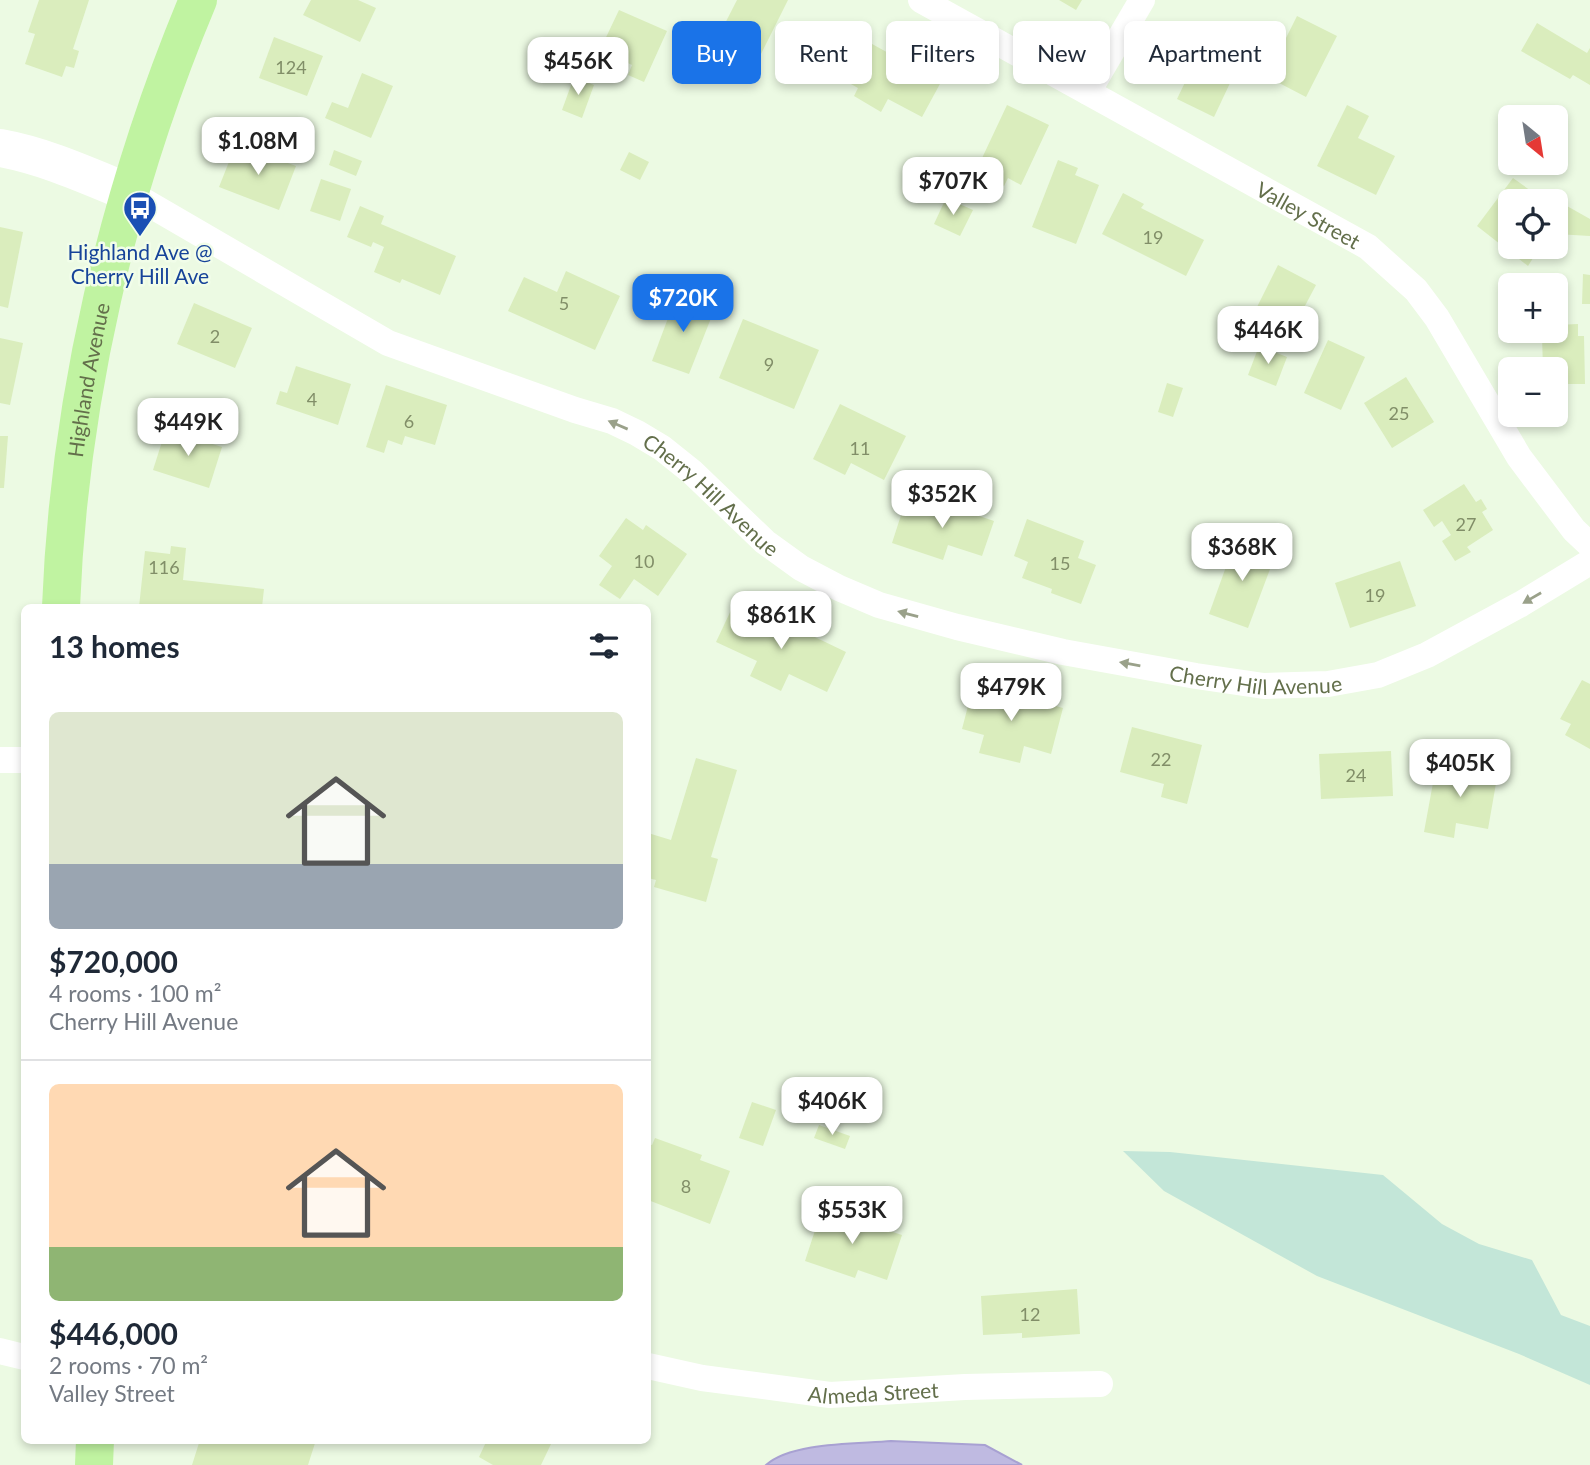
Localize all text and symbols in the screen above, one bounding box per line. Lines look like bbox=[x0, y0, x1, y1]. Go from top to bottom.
chip: Buy bbox=[672, 21, 761, 84]
chip: Rent bbox=[775, 21, 872, 84]
chip: Filters bbox=[886, 21, 999, 84]
chip: New bbox=[1013, 21, 1110, 84]
chip: Apartment bbox=[1124, 21, 1286, 84]
pin: $456K bbox=[529, 38, 627, 97]
text: $456K bbox=[543, 46, 613, 74]
house number: 124 bbox=[275, 56, 307, 78]
north arrow bbox=[1498, 105, 1568, 175]
map controls bbox=[1498, 105, 1568, 427]
pin: $1.08M bbox=[201, 118, 315, 177]
text: $1.08M bbox=[218, 126, 298, 154]
pin: $707K bbox=[904, 158, 1002, 217]
text: $707K bbox=[918, 166, 988, 194]
street label: Valley Street bbox=[1252, 176, 1365, 253]
bus stop icon: Highland Ave @ Cherry Hill Ave bbox=[121, 189, 159, 238]
button: locate bbox=[1498, 189, 1568, 259]
house number: 19 bbox=[1143, 226, 1163, 248]
place label: Highland Ave @ Cherry Hill Ave bbox=[67, 239, 213, 288]
button: + bbox=[1498, 273, 1568, 343]
pin: $720K bbox=[634, 274, 732, 334]
text: $720K bbox=[648, 283, 718, 311]
house number: 5 bbox=[559, 292, 569, 314]
street label: Highland Avenue bbox=[61, 300, 114, 459]
pin: $446K bbox=[1219, 306, 1317, 366]
text: $446K bbox=[1233, 315, 1303, 343]
house number: 2 bbox=[210, 325, 220, 347]
house number: 9 bbox=[764, 353, 774, 375]
button: − bbox=[1498, 357, 1568, 427]
house number: 4 bbox=[307, 388, 317, 410]
pin: $449K bbox=[139, 398, 237, 458]
house number: 25 bbox=[1389, 402, 1409, 424]
text: $449K bbox=[153, 407, 223, 435]
house number: 6 bbox=[404, 410, 414, 432]
one-way arrow bbox=[608, 419, 629, 430]
street label: Cherry Hill Avenue bbox=[639, 427, 784, 561]
house number: 11 bbox=[850, 437, 870, 459]
pin: $352K bbox=[893, 470, 991, 530]
text: $352K bbox=[907, 479, 977, 507]
house number: 27 bbox=[1456, 513, 1476, 535]
pin: $368K bbox=[1193, 524, 1291, 583]
text: $368K bbox=[1207, 532, 1277, 560]
house number: 10 bbox=[634, 550, 654, 572]
house number: 15 bbox=[1050, 552, 1070, 574]
house number: 116 bbox=[148, 556, 180, 578]
house number: 19 bbox=[1365, 584, 1385, 606]
pin: $861K bbox=[732, 592, 830, 651]
one-way arrow bbox=[1523, 592, 1542, 604]
text: $861K bbox=[746, 600, 816, 628]
one-way arrow bbox=[897, 608, 918, 618]
icon: filters bbox=[585, 627, 623, 665]
text: 13 homes bbox=[49, 628, 180, 664]
one-way arrow bbox=[1119, 658, 1141, 669]
street label: Cherry Hill Avenue bbox=[1168, 659, 1344, 699]
pin: $479K bbox=[962, 664, 1060, 723]
text: $479K bbox=[976, 672, 1046, 700]
pin: $405K bbox=[1411, 740, 1509, 799]
house number: 22 bbox=[1151, 748, 1171, 770]
text: $405K bbox=[1425, 748, 1495, 776]
icon: home bbox=[273, 758, 399, 884]
house number: 24 bbox=[1346, 764, 1366, 786]
text: $720,000 bbox=[49, 943, 178, 979]
text: 4 rooms · 100 m² bbox=[49, 979, 221, 1007]
text: Cherry Hill Avenue bbox=[49, 1007, 238, 1035]
pin: $406K bbox=[783, 1078, 881, 1137]
text: $406K bbox=[797, 1086, 867, 1114]
icon: home bbox=[273, 1130, 399, 1256]
house number: 8 bbox=[681, 1175, 691, 1197]
pin: $553K bbox=[803, 1186, 901, 1246]
text: $553K bbox=[817, 1195, 887, 1223]
house number: 12 bbox=[1020, 1303, 1040, 1325]
text: $446,000 bbox=[49, 1315, 178, 1351]
text: 2 rooms · 70 m² bbox=[49, 1351, 208, 1379]
street label: Almeda Street bbox=[807, 1376, 940, 1408]
text: Valley Street bbox=[49, 1379, 175, 1407]

